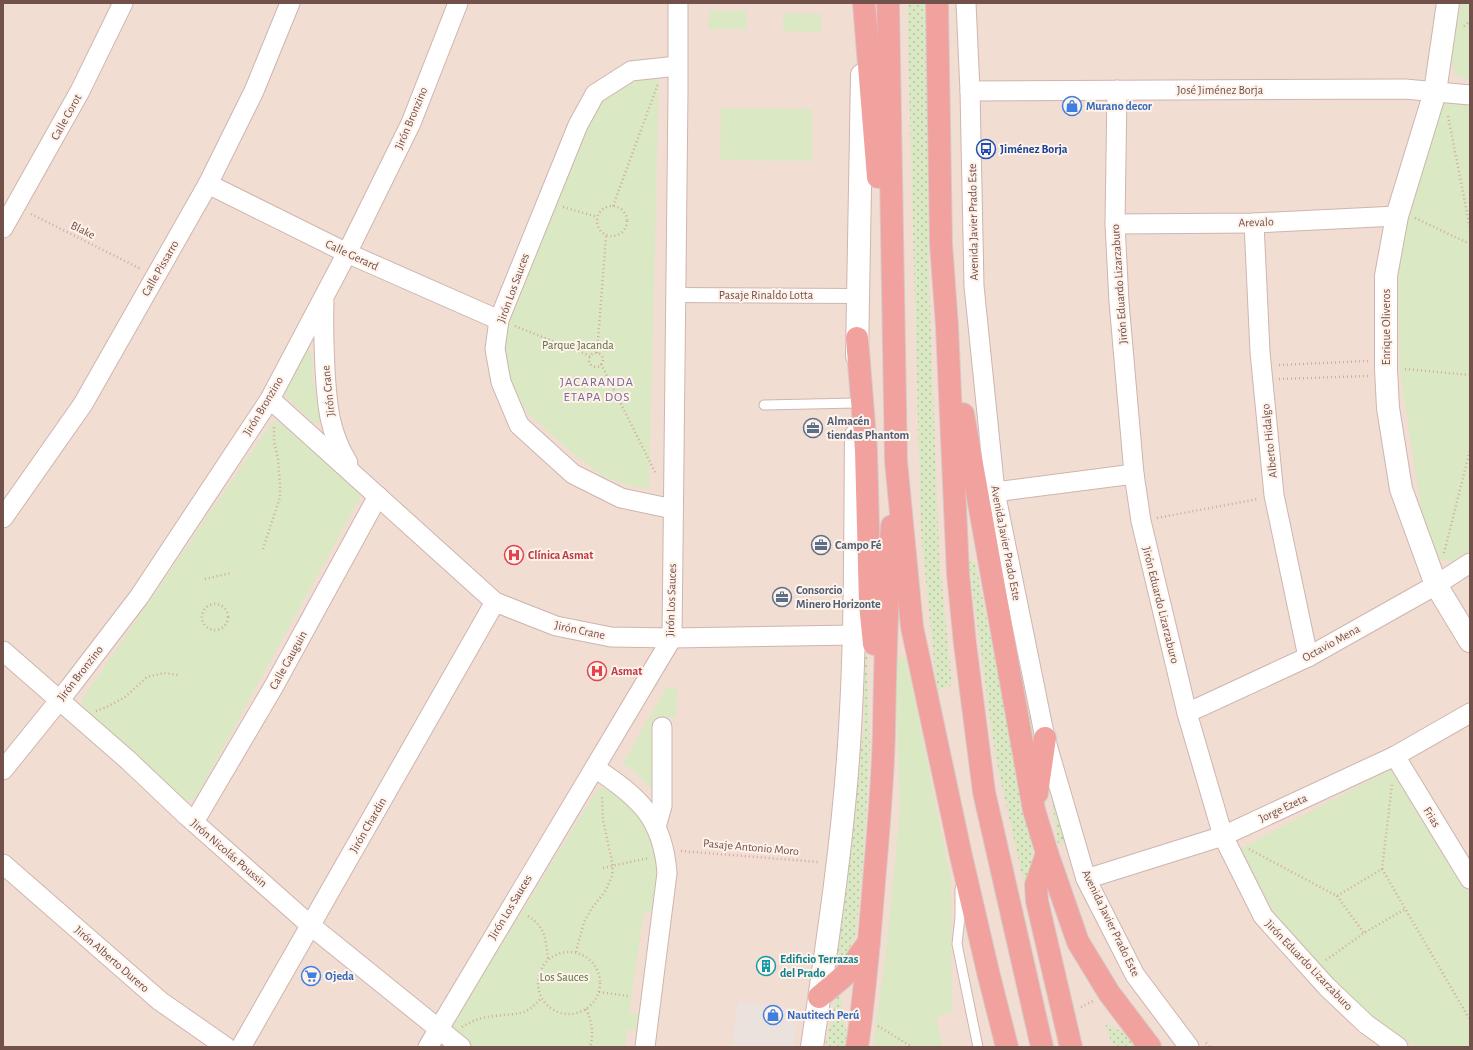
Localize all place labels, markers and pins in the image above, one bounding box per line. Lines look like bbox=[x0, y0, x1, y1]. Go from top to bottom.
shop icon: Murano decor bbox=[1061, 95, 1083, 117]
place label: Murano decor bbox=[1086, 100, 1153, 112]
bus stop icon: Jiménez Borja bbox=[975, 138, 997, 160]
place label: Jiménez Borja bbox=[1000, 143, 1068, 156]
place label: Almacén tiendas Phantom bbox=[827, 415, 910, 441]
office icon: Almacén tiendas Phantom bbox=[802, 417, 824, 439]
office icon: Campo Fé bbox=[810, 534, 832, 556]
place label: Campo Fé bbox=[835, 539, 882, 551]
hospital icon: Clínica Asmat bbox=[503, 544, 525, 566]
place label: Clínica Asmat bbox=[528, 549, 593, 561]
place label: Consorcio Minero Horizonte bbox=[796, 584, 881, 610]
office icon: Consorcio Minero Horizonte bbox=[771, 586, 793, 608]
hospital icon: Asmat bbox=[586, 660, 608, 682]
place label: Asmat bbox=[611, 665, 642, 677]
place label: Edificio Terrazas del Prado bbox=[780, 953, 859, 979]
building icon: Edificio Terrazas del Prado bbox=[755, 955, 777, 977]
supermarket icon: Ojeda bbox=[300, 965, 322, 987]
place label: Ojeda bbox=[325, 970, 354, 983]
shop icon: Nautitech Perú bbox=[762, 1004, 784, 1026]
place label: Nautitech Perú bbox=[787, 1009, 860, 1021]

